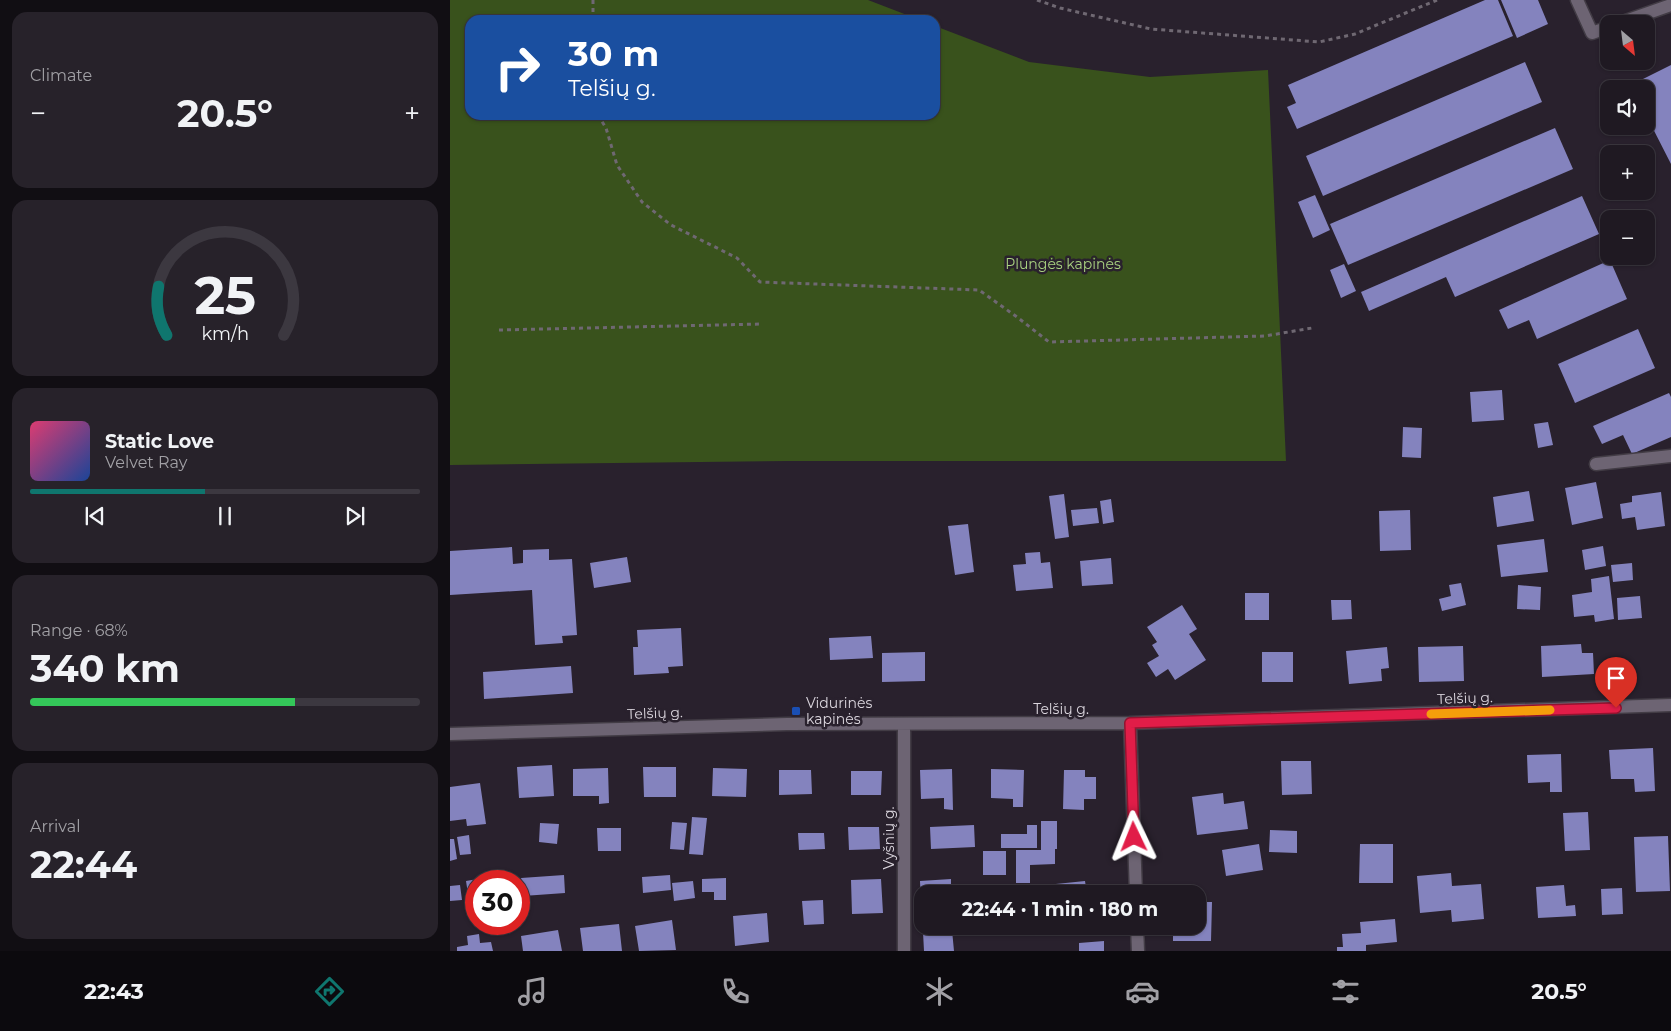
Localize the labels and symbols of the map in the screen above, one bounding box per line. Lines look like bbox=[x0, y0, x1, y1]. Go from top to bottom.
north arrow bbox=[1600, 15, 1655, 70]
park label: Plungės kapinės bbox=[1005, 255, 1121, 273]
pin bbox=[1595, 657, 1637, 708]
street label: Telšių g. bbox=[1437, 688, 1493, 708]
place label: Vidurinės kapinės bbox=[806, 694, 872, 728]
street label: Telšių g. bbox=[1033, 700, 1089, 718]
street label: Telšių g. bbox=[627, 703, 683, 723]
marker: Vidurinės kapinės bbox=[790, 705, 802, 717]
street label: Vyšnių g. bbox=[880, 806, 898, 869]
position arrow bbox=[1107, 810, 1159, 862]
speed limit sign: 30 bbox=[465, 870, 530, 935]

